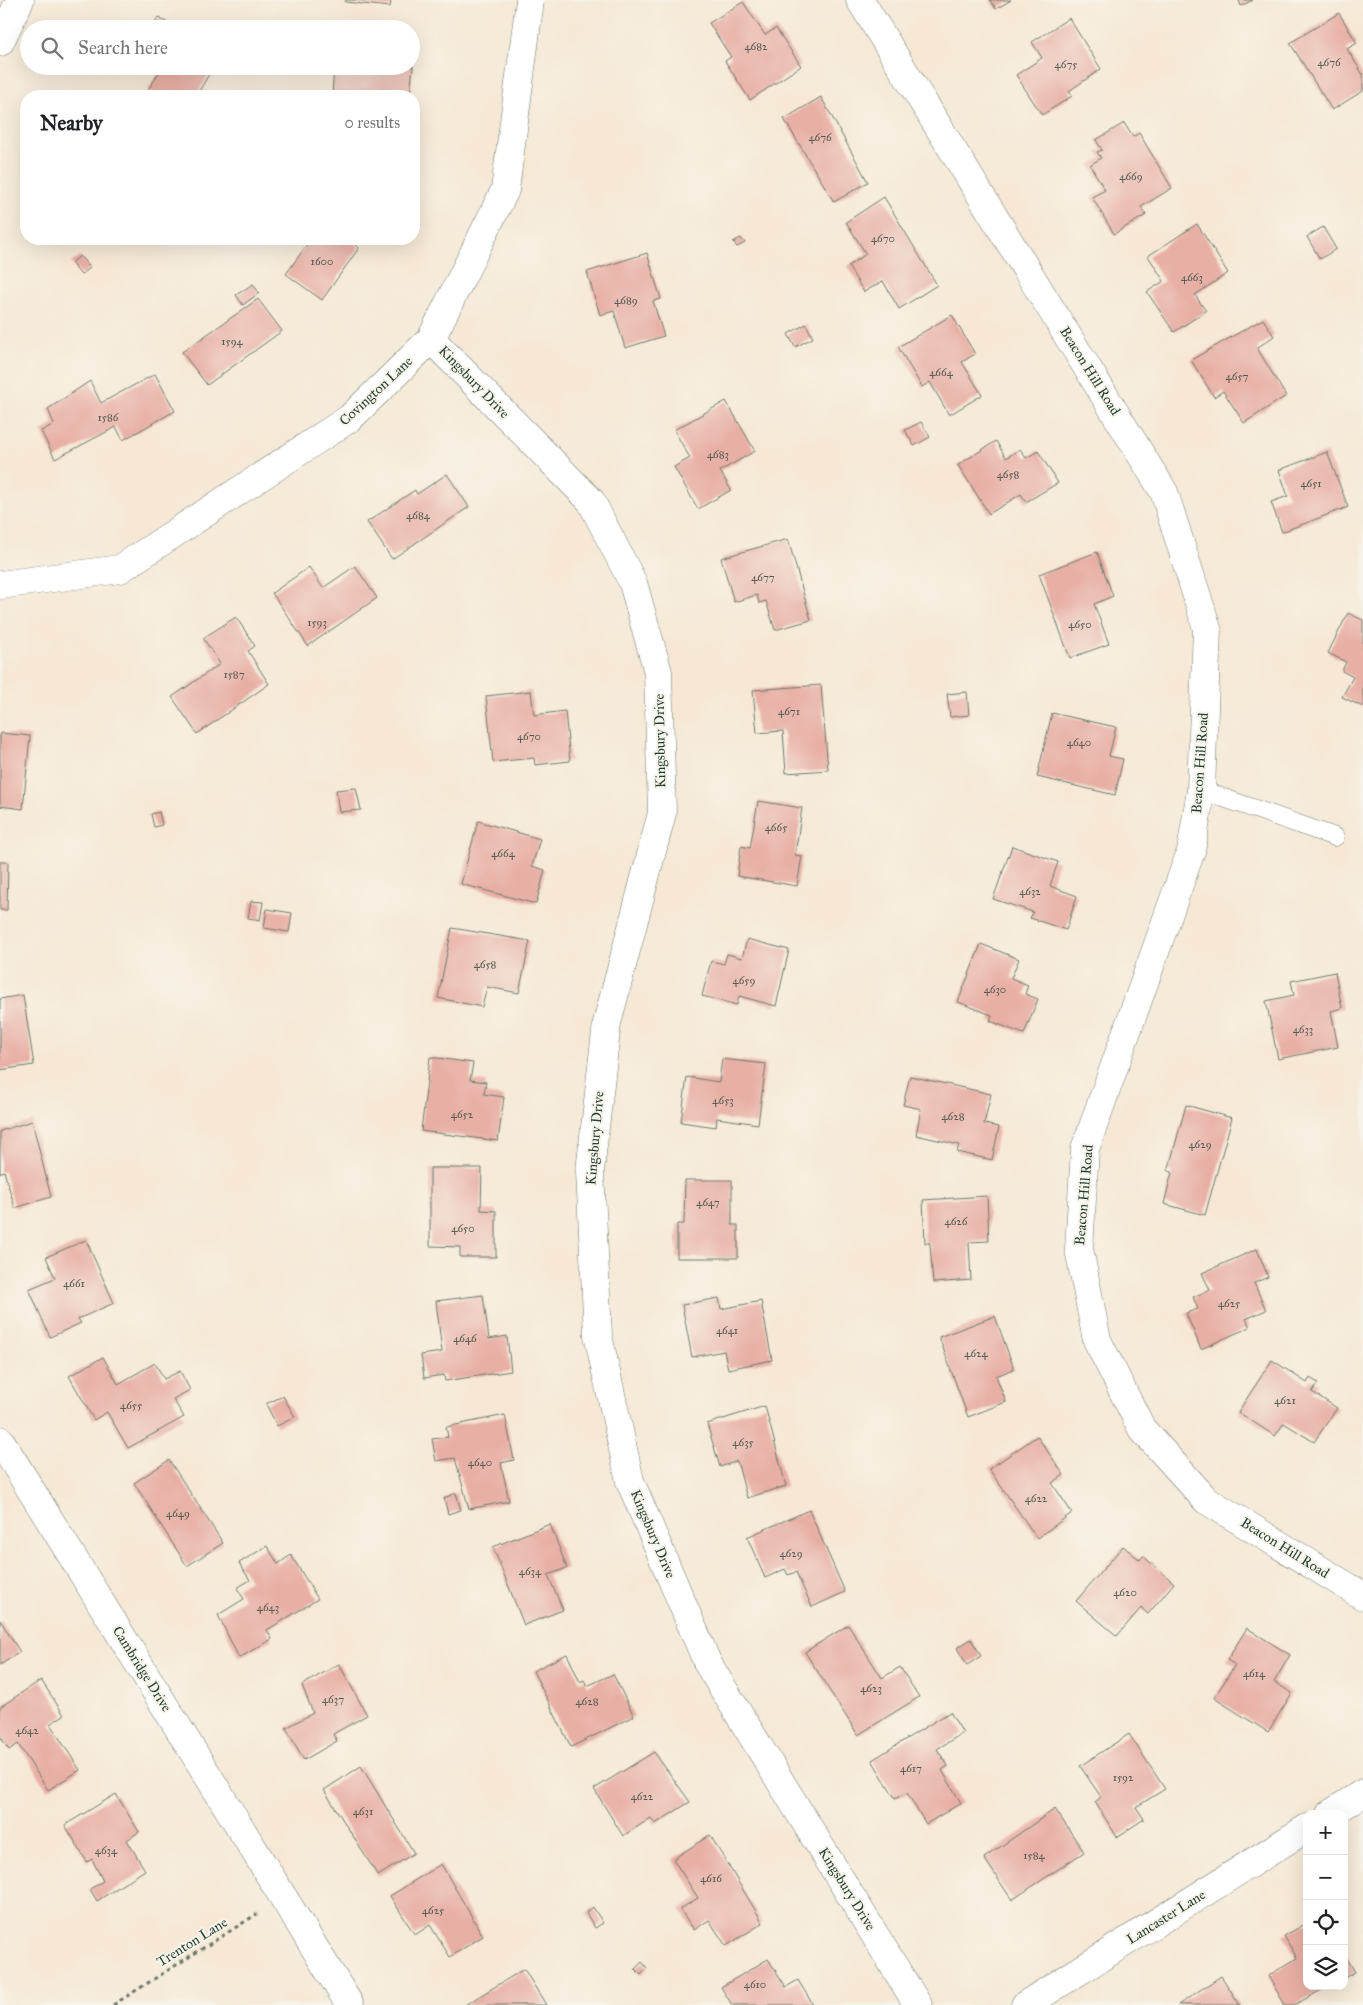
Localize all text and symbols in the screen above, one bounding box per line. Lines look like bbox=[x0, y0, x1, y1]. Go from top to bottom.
search box bbox=[20, 20, 420, 75]
icon: search bbox=[38, 34, 66, 62]
text: Search here bbox=[78, 36, 168, 59]
house number: 4682 bbox=[744, 40, 768, 53]
house number: 4676 bbox=[1317, 56, 1341, 69]
house number: 4675 bbox=[1055, 58, 1077, 71]
text: Nearby bbox=[40, 110, 103, 136]
text: 0 results bbox=[345, 113, 400, 132]
house number: 4676 bbox=[808, 131, 832, 144]
house number: 4669 bbox=[1119, 170, 1143, 183]
house number: 4670 bbox=[871, 232, 895, 245]
house number: 1600 bbox=[311, 255, 333, 268]
house number: 4663 bbox=[1181, 271, 1203, 284]
house number: 4689 bbox=[614, 294, 638, 307]
street label: Beacon Hill Road bbox=[1056, 324, 1124, 418]
house number: 1594 bbox=[221, 335, 244, 348]
street label: Kingsbury Drive bbox=[435, 342, 513, 422]
street label: Covington Lane bbox=[336, 353, 416, 429]
house number: 4664 bbox=[929, 366, 954, 379]
house number: 4657 bbox=[1226, 370, 1248, 383]
house number: 1586 bbox=[98, 411, 119, 424]
house number: 4683 bbox=[707, 448, 729, 461]
house number: 4658 bbox=[997, 468, 1020, 481]
house number: 4651 bbox=[1300, 477, 1322, 490]
house number: 4684 bbox=[406, 509, 431, 522]
house number: 4677 bbox=[751, 571, 775, 584]
house number: 1593 bbox=[307, 616, 327, 629]
house number: 4650 bbox=[1068, 618, 1092, 631]
house number: 1587 bbox=[223, 668, 245, 681]
street label: Kingsbury Drive bbox=[651, 693, 669, 788]
house number: 4671 bbox=[778, 705, 800, 718]
street label: Beacon Hill Road bbox=[1188, 712, 1212, 814]
house number: 4670 bbox=[517, 730, 541, 743]
house number: 4640 bbox=[1067, 736, 1091, 749]
house number: 4665 bbox=[765, 821, 787, 834]
house number: 4664 bbox=[491, 847, 516, 860]
house number: 4632 bbox=[1019, 885, 1041, 898]
house number: 4658 bbox=[474, 958, 497, 971]
house number: 4659 bbox=[733, 974, 755, 987]
house number: 4630 bbox=[984, 983, 1006, 996]
house number: 4633 bbox=[1293, 1023, 1313, 1036]
street label: Kingsbury Drive bbox=[582, 1090, 608, 1186]
house number: 4653 bbox=[712, 1094, 734, 1107]
house number: 4652 bbox=[451, 1108, 474, 1121]
house number: 4628 bbox=[941, 1110, 965, 1123]
house number: 4629 bbox=[1188, 1138, 1212, 1151]
street label: Beacon Hill Road bbox=[1071, 1144, 1097, 1246]
house number: 4647 bbox=[696, 1196, 720, 1209]
house number: 4626 bbox=[945, 1215, 968, 1228]
house number: 4650 bbox=[451, 1222, 475, 1235]
house number: 4661 bbox=[63, 1277, 85, 1290]
house number: 4625 bbox=[1218, 1297, 1240, 1310]
house number: 4641 bbox=[716, 1324, 738, 1337]
house number: 4646 bbox=[453, 1332, 477, 1345]
house number: 4624 bbox=[964, 1347, 989, 1360]
house number: 4621 bbox=[1274, 1394, 1296, 1407]
house number: 4655 bbox=[120, 1399, 142, 1412]
house number: 4635 bbox=[732, 1436, 754, 1449]
house number: 4640 bbox=[468, 1456, 492, 1469]
street label: Kingsbury Drive bbox=[627, 1487, 679, 1581]
house number: 4622 bbox=[1025, 1492, 1048, 1505]
house number: 4649 bbox=[166, 1507, 190, 1520]
street label: Beacon Hill Road bbox=[1238, 1514, 1332, 1582]
house number: 4629 bbox=[779, 1547, 803, 1560]
house number: 4634 bbox=[519, 1565, 542, 1578]
house number: 4620 bbox=[1113, 1586, 1137, 1599]
house number: 4643 bbox=[257, 1601, 279, 1614]
street label: Cambridge Drive bbox=[109, 1623, 175, 1715]
house number: 4614 bbox=[1243, 1667, 1266, 1680]
house number: 4623 bbox=[860, 1682, 882, 1695]
house number: 4637 bbox=[322, 1693, 344, 1706]
house number: 4628 bbox=[575, 1695, 599, 1708]
house number: 4642 bbox=[15, 1724, 39, 1737]
house number: 4617 bbox=[900, 1762, 922, 1775]
house number: 1592 bbox=[1113, 1771, 1134, 1784]
house number: 4622 bbox=[631, 1790, 654, 1803]
house number: 4631 bbox=[353, 1805, 373, 1818]
map controls bbox=[1303, 1810, 1348, 1990]
button: + bbox=[1303, 1810, 1348, 1855]
house number: 4634 bbox=[95, 1844, 118, 1857]
street label: Kingsbury Drive bbox=[815, 1844, 879, 1934]
house number: 1584 bbox=[1023, 1849, 1046, 1862]
button: − bbox=[1303, 1855, 1348, 1900]
house number: 4616 bbox=[700, 1872, 722, 1885]
street label: Lancaster Lane bbox=[1124, 1886, 1209, 1948]
button: locate bbox=[1303, 1900, 1348, 1945]
house number: 4625 bbox=[422, 1904, 444, 1917]
street label: Trenton Lane bbox=[154, 1913, 231, 1970]
button: layers bbox=[1303, 1945, 1348, 1990]
house number: 4610 bbox=[744, 1978, 766, 1991]

